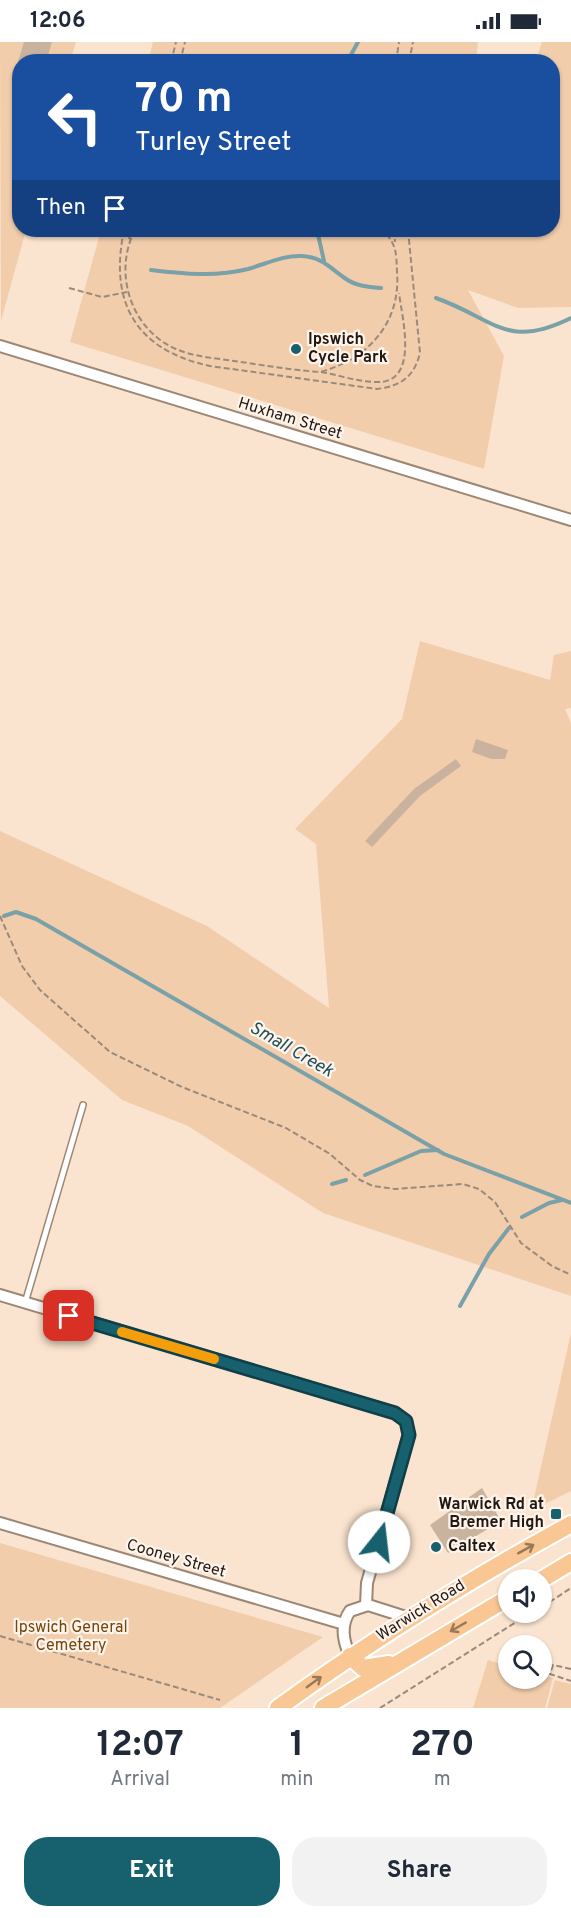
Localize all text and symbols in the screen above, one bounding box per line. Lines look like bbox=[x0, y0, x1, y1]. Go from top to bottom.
text: 12:06 bbox=[30, 8, 86, 35]
text: 70 m bbox=[135, 74, 233, 127]
icon: left bbox=[36, 78, 114, 156]
text: Turley Street bbox=[135, 126, 291, 160]
icon: arrive bbox=[98, 192, 131, 225]
text: Then bbox=[36, 195, 86, 222]
place label: Ipswich Cycle Park bbox=[308, 330, 388, 368]
marker: Ipswich Cycle Park bbox=[289, 342, 303, 356]
street label: Huxham Street bbox=[236, 394, 344, 444]
water label: Small Creek bbox=[245, 1017, 338, 1084]
pin bbox=[43, 1290, 94, 1341]
icon: arrive bbox=[52, 1299, 85, 1332]
place label: Warwick Rd at Bremer High bbox=[439, 1495, 544, 1533]
marker: Warwick Rd at Bremer High bbox=[549, 1507, 563, 1521]
position arrow bbox=[347, 1510, 411, 1574]
street label: Cooney Street bbox=[124, 1535, 228, 1583]
place label: Caltex bbox=[448, 1537, 496, 1557]
marker: Caltex bbox=[429, 1540, 443, 1554]
one-way arrow bbox=[517, 1543, 534, 1555]
map controls bbox=[498, 1569, 552, 1689]
button: sound bbox=[498, 1569, 552, 1623]
street label: Warwick Road bbox=[373, 1576, 469, 1646]
park label: Ipswich General Cemetery bbox=[14, 1618, 128, 1656]
one-way arrow bbox=[450, 1621, 467, 1633]
button: search bbox=[498, 1635, 552, 1689]
one-way arrow bbox=[305, 1676, 321, 1688]
text: 12:07 bbox=[96, 1723, 184, 1769]
text: 1 bbox=[290, 1723, 304, 1769]
text: 270 bbox=[410, 1723, 475, 1769]
text: Arrival bbox=[110, 1767, 170, 1793]
text: min bbox=[280, 1767, 314, 1793]
text: m bbox=[434, 1767, 451, 1793]
button: Exit bbox=[24, 1837, 280, 1906]
button: Share bbox=[292, 1837, 547, 1906]

